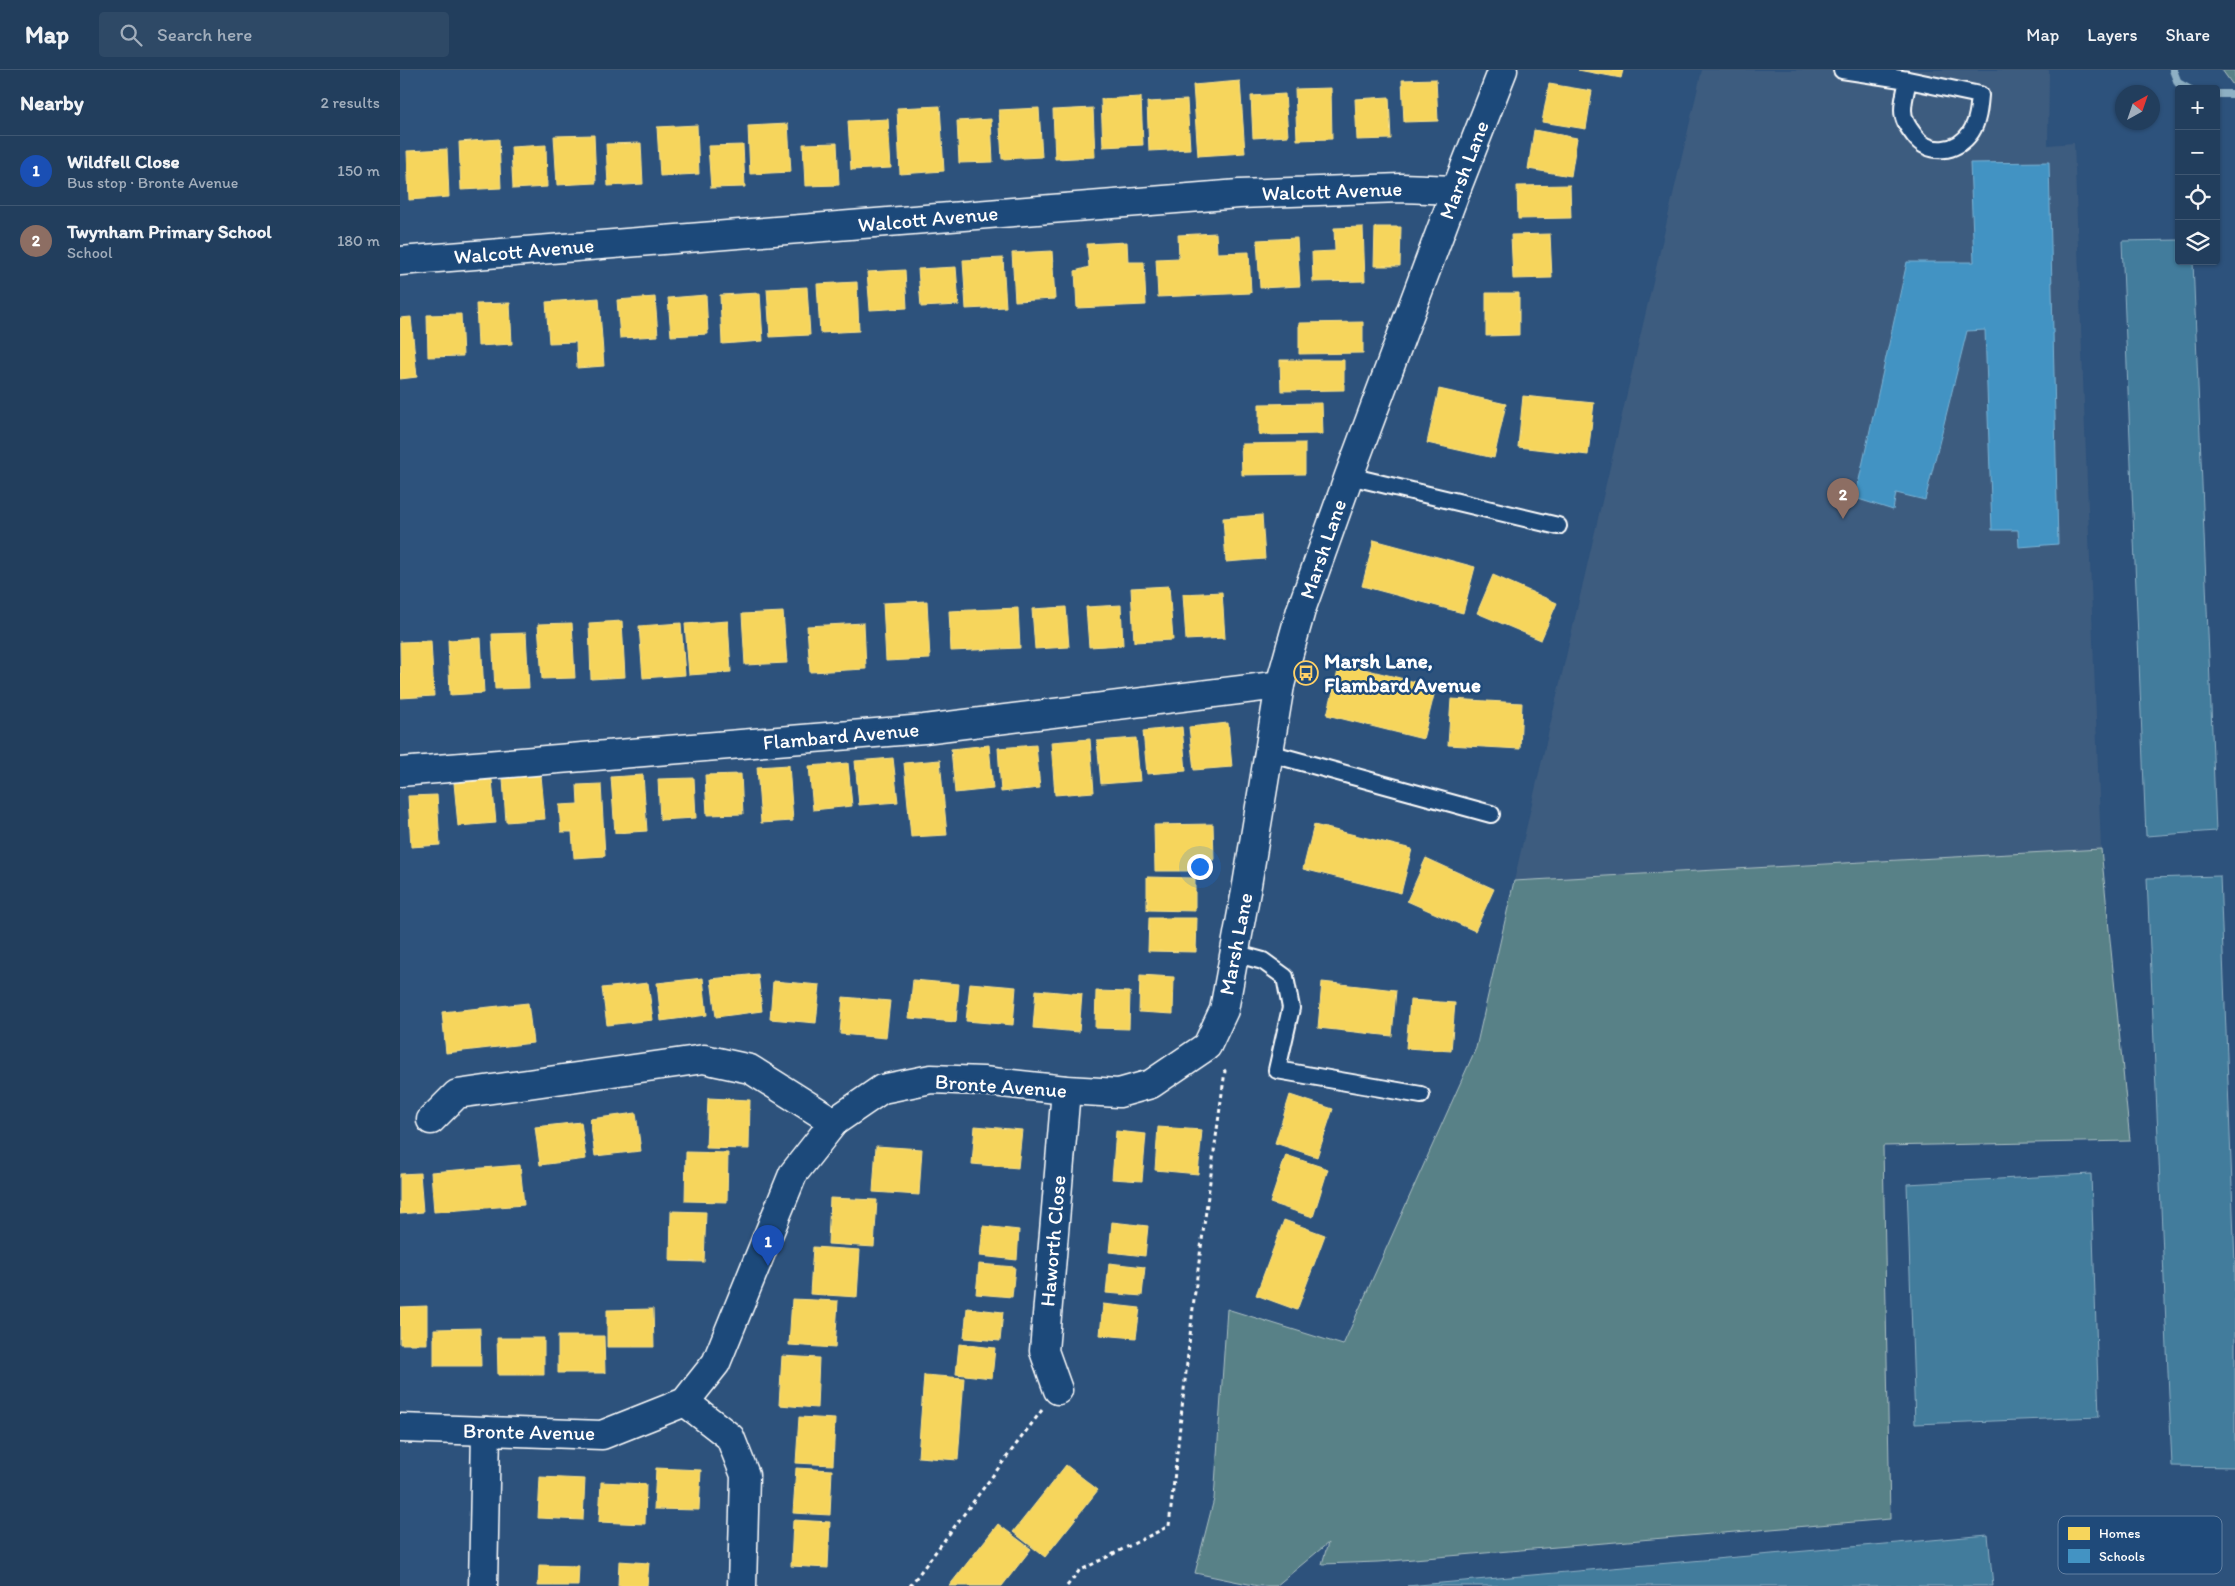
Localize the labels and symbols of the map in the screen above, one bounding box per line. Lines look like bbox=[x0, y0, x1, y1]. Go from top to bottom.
north arrow bbox=[2115, 85, 2160, 130]
street label: Marsh Lane bbox=[1433, 117, 1494, 223]
street label: Walcott Avenue bbox=[1261, 176, 1403, 205]
street label: Walcott Avenue bbox=[857, 200, 999, 237]
street label: Walcott Avenue bbox=[453, 232, 595, 269]
pin: 2 bbox=[1827, 478, 1859, 519]
street label: Marsh Lane bbox=[1294, 496, 1351, 602]
place label: Marsh Lane, Flambard Avenue bbox=[1324, 648, 1481, 697]
bus stop icon: Marsh Lane, Flambard Avenue bbox=[1293, 660, 1319, 686]
street label: Flambard Avenue bbox=[762, 716, 920, 755]
your location bbox=[1187, 854, 1213, 880]
street label: Marsh Lane bbox=[1213, 890, 1258, 997]
street label: Bronte Avenue bbox=[934, 1068, 1068, 1103]
street label: Haworth Close bbox=[1034, 1174, 1071, 1308]
pin: 1 bbox=[752, 1225, 784, 1266]
street label: Bronte Avenue bbox=[463, 1418, 595, 1445]
legend bbox=[2058, 1516, 2222, 1574]
text: Homes bbox=[2099, 1525, 2141, 1542]
text: Schools bbox=[2099, 1548, 2145, 1565]

